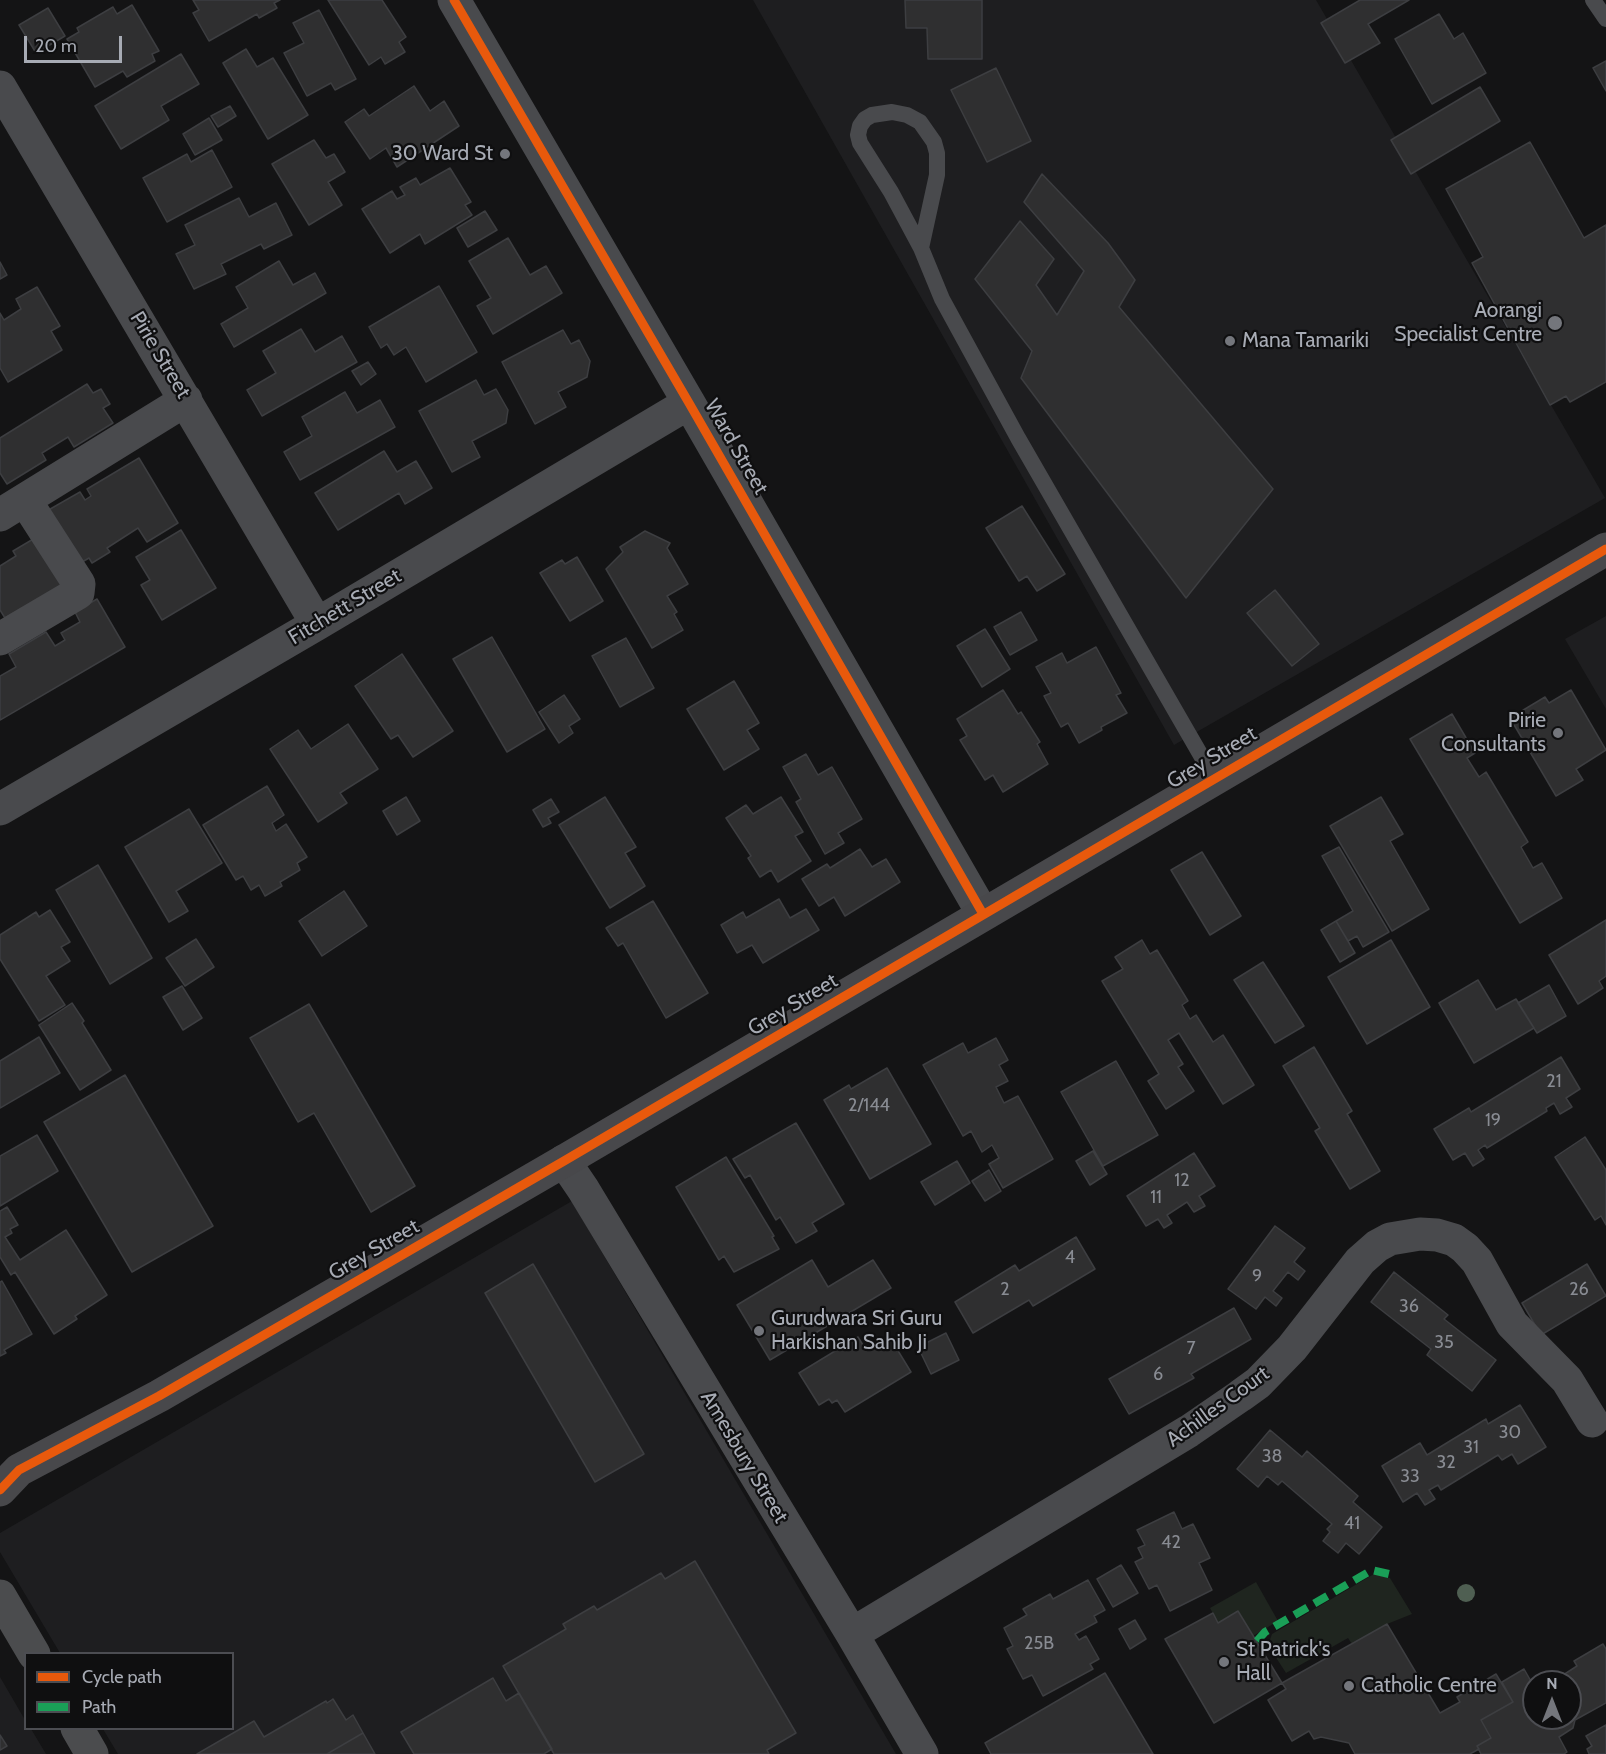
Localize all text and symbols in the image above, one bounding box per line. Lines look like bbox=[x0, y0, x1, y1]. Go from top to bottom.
scale bar bbox=[27, 24, 124, 62]
text: 20 m bbox=[35, 35, 77, 57]
place label: 30 Ward St bbox=[391, 141, 493, 167]
marker: 30 Ward St bbox=[498, 147, 512, 161]
place label: Aorangi Specialist Centre bbox=[1394, 298, 1542, 348]
street label: Pirie Street bbox=[124, 307, 196, 403]
marker: Aorangi Specialist Centre bbox=[1546, 314, 1564, 332]
place label: Mana Tamariki bbox=[1242, 328, 1369, 354]
marker: Mana Tamariki bbox=[1223, 334, 1237, 348]
street label: Ward Street bbox=[699, 395, 773, 499]
street label: Fitchett Street bbox=[284, 564, 406, 650]
place label: Pirie Consultants bbox=[1441, 708, 1546, 758]
street label: Grey Street bbox=[1163, 721, 1261, 795]
marker: Pirie Consultants bbox=[1551, 726, 1565, 740]
street label: Grey Street bbox=[744, 968, 842, 1042]
house number: 21 bbox=[1546, 1071, 1562, 1093]
house number: 2/144 bbox=[848, 1095, 890, 1117]
house number: 19 bbox=[1485, 1110, 1501, 1132]
house number: 12 bbox=[1174, 1170, 1190, 1192]
house number: 11 bbox=[1150, 1187, 1162, 1209]
street label: Grey Street bbox=[324, 1214, 424, 1286]
house number: 4 bbox=[1065, 1247, 1075, 1269]
house number: 9 bbox=[1252, 1266, 1262, 1288]
house number: 2 bbox=[1000, 1279, 1010, 1301]
house number: 26 bbox=[1569, 1279, 1589, 1301]
house number: 36 bbox=[1399, 1296, 1419, 1318]
place label: Gurudwara Sri Guru Harkishan Sahib Ji bbox=[771, 1306, 942, 1356]
marker: Gurudwara Sri Guru Harkishan Sahib Ji bbox=[752, 1324, 766, 1338]
house number: 35 bbox=[1434, 1332, 1454, 1354]
house number: 7 bbox=[1186, 1338, 1196, 1360]
street label: Achilles Court bbox=[1162, 1361, 1274, 1453]
house number: 6 bbox=[1153, 1364, 1163, 1386]
street label: Amesbury Street bbox=[695, 1386, 793, 1528]
house number: 30 bbox=[1499, 1422, 1521, 1444]
house number: 31 bbox=[1463, 1437, 1479, 1459]
house number: 38 bbox=[1262, 1446, 1282, 1468]
house number: 32 bbox=[1436, 1452, 1456, 1474]
house number: 33 bbox=[1400, 1466, 1420, 1488]
house number: 41 bbox=[1344, 1513, 1360, 1535]
house number: 42 bbox=[1161, 1532, 1181, 1554]
house number: 25B bbox=[1024, 1633, 1054, 1655]
place label: St Patrick's Hall bbox=[1236, 1637, 1330, 1687]
legend bbox=[24, 1652, 234, 1730]
marker: St Patrick's Hall bbox=[1217, 1655, 1231, 1669]
text: Cycle path bbox=[82, 1666, 162, 1688]
north arrow bbox=[1522, 1670, 1582, 1730]
place label: Catholic Centre bbox=[1361, 1673, 1497, 1699]
text: N bbox=[1546, 1674, 1558, 1693]
marker: Catholic Centre bbox=[1342, 1679, 1356, 1693]
text: Path bbox=[82, 1696, 116, 1718]

